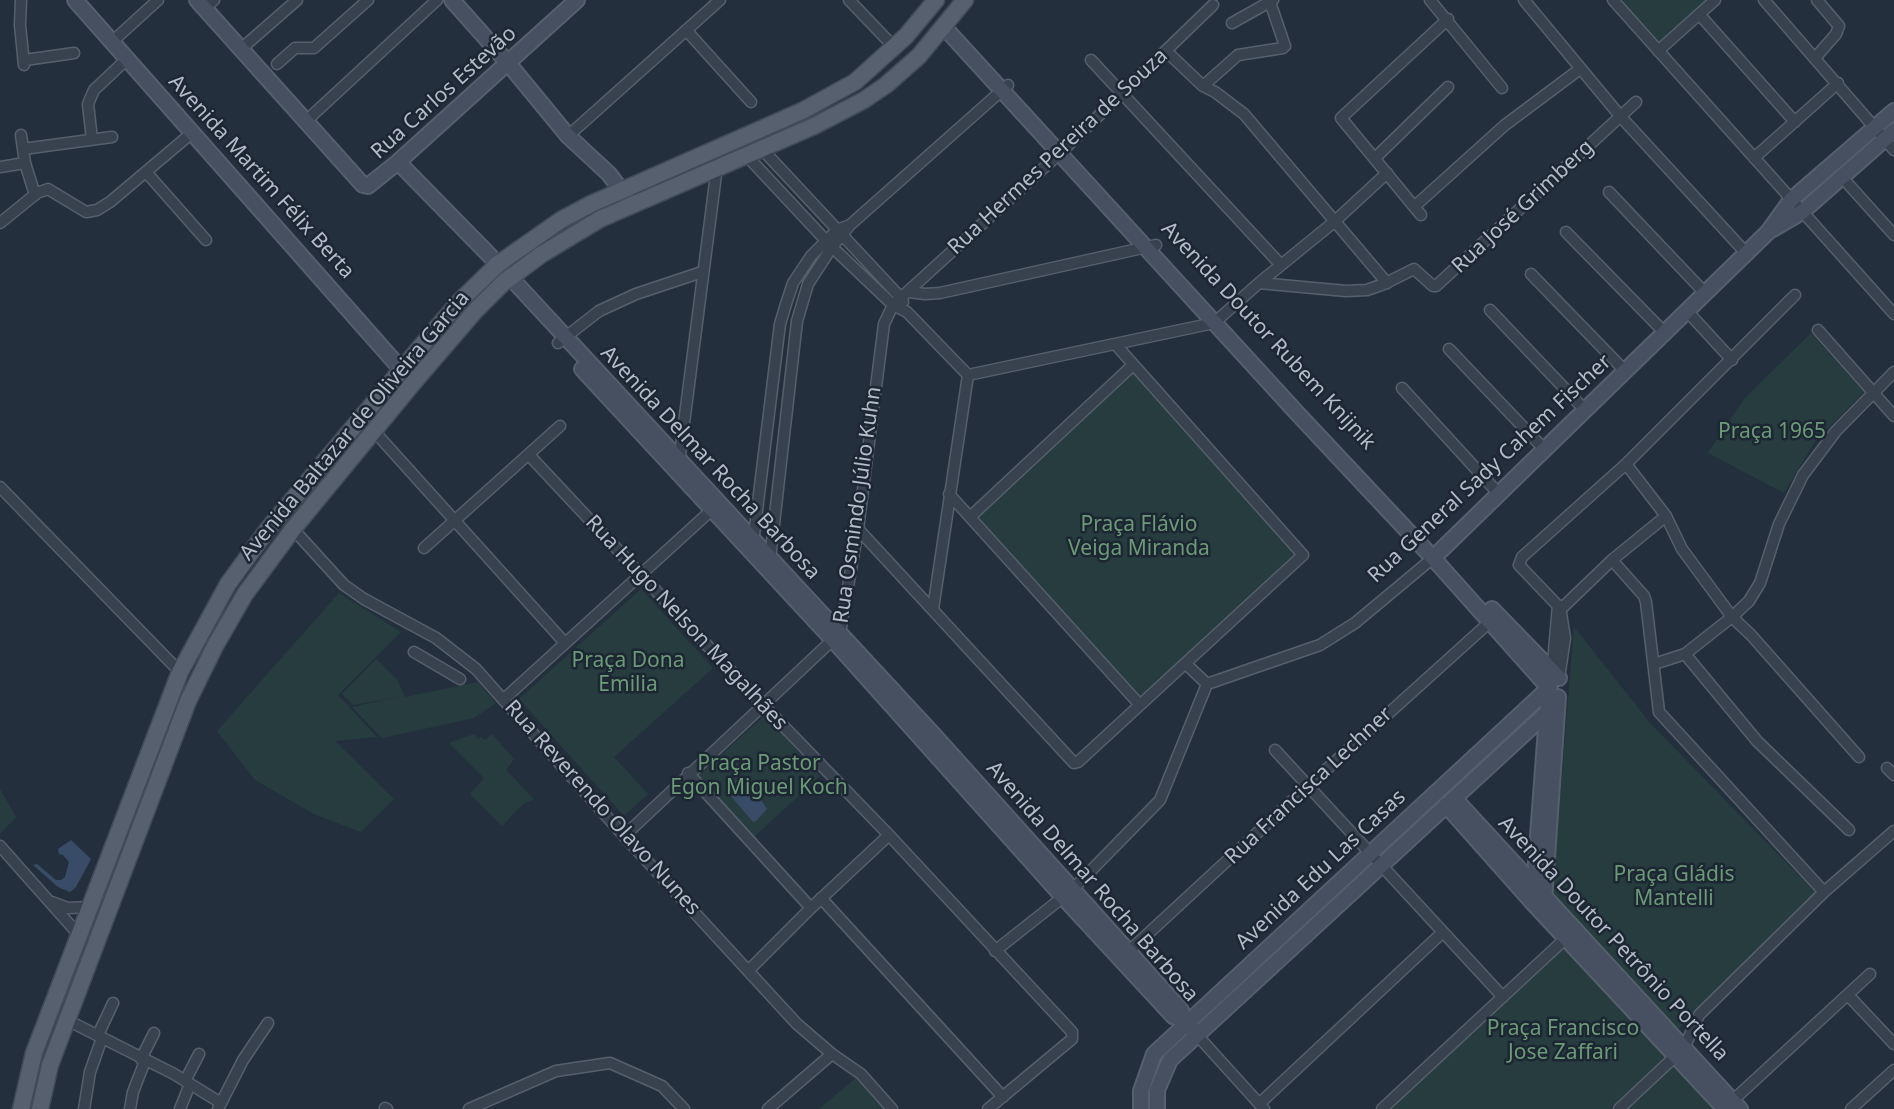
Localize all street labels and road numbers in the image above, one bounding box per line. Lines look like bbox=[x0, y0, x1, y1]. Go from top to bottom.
street label: Rua Carlos Estevão bbox=[366, 21, 522, 165]
street label: Rua Hermes Pereira de Souza bbox=[943, 44, 1173, 260]
street label: Avenida Martim Félix Berta bbox=[163, 70, 359, 284]
street label: Rua José Grimberg bbox=[1447, 135, 1599, 279]
street label: Avenida Doutor Rubem Knijnik bbox=[1156, 217, 1380, 455]
street label: Avenida Baltazar de Oliveira Garcia bbox=[235, 286, 475, 566]
street label: Avenida Delmar Rocha Barbosa bbox=[595, 341, 825, 585]
street label: Rua General Sady Cahem Fischer bbox=[1363, 349, 1617, 589]
street label: Rua Osmindo Júlio Kuhn bbox=[829, 385, 887, 625]
street label: Rua Hugo Nelson Magalhães bbox=[580, 510, 792, 736]
street label: Rua Reverendo Olavo Nunes bbox=[499, 695, 705, 921]
street label: Rua Francisca Lechner bbox=[1220, 702, 1398, 870]
street label: Avenida Delmar Rocha Barbosa bbox=[981, 757, 1203, 1007]
street label: Avenida Edu Las Casas bbox=[1231, 785, 1411, 955]
street label: Avenida Doutor Petrônio Portella bbox=[1493, 811, 1733, 1067]

